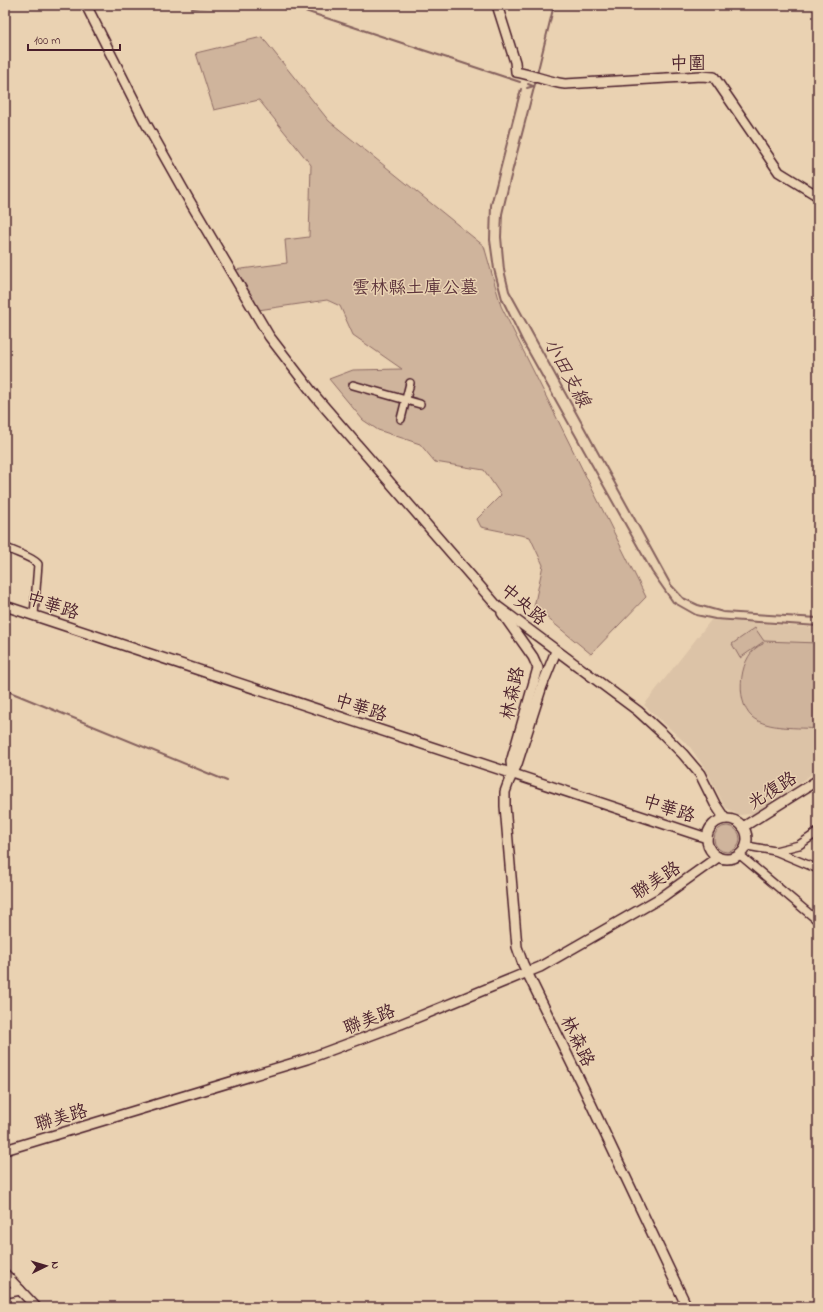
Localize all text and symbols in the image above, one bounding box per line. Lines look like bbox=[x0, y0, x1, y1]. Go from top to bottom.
scale bar bbox=[28, 26, 120, 52]
text: 100 m bbox=[34, 32, 61, 50]
street label: 中圍 bbox=[670, 52, 706, 78]
park label: 雲林縣土庫公墓 bbox=[352, 276, 478, 302]
water label: 小田支線 bbox=[536, 333, 597, 414]
street label: 中央路 bbox=[494, 578, 552, 633]
street label: 中華路 bbox=[23, 586, 82, 628]
street label: 林森路 bbox=[496, 664, 532, 723]
street label: 中華路 bbox=[331, 688, 390, 730]
street label: 光復路 bbox=[743, 766, 803, 817]
street label: 中華路 bbox=[639, 789, 698, 831]
street label: 聯美路 bbox=[627, 856, 687, 907]
street label: 聯美路 bbox=[340, 999, 400, 1043]
street label: 林森路 bbox=[553, 1012, 600, 1072]
street label: 聯美路 bbox=[32, 1099, 91, 1139]
north arrow bbox=[26, 1246, 66, 1286]
text: N bbox=[47, 1261, 63, 1270]

